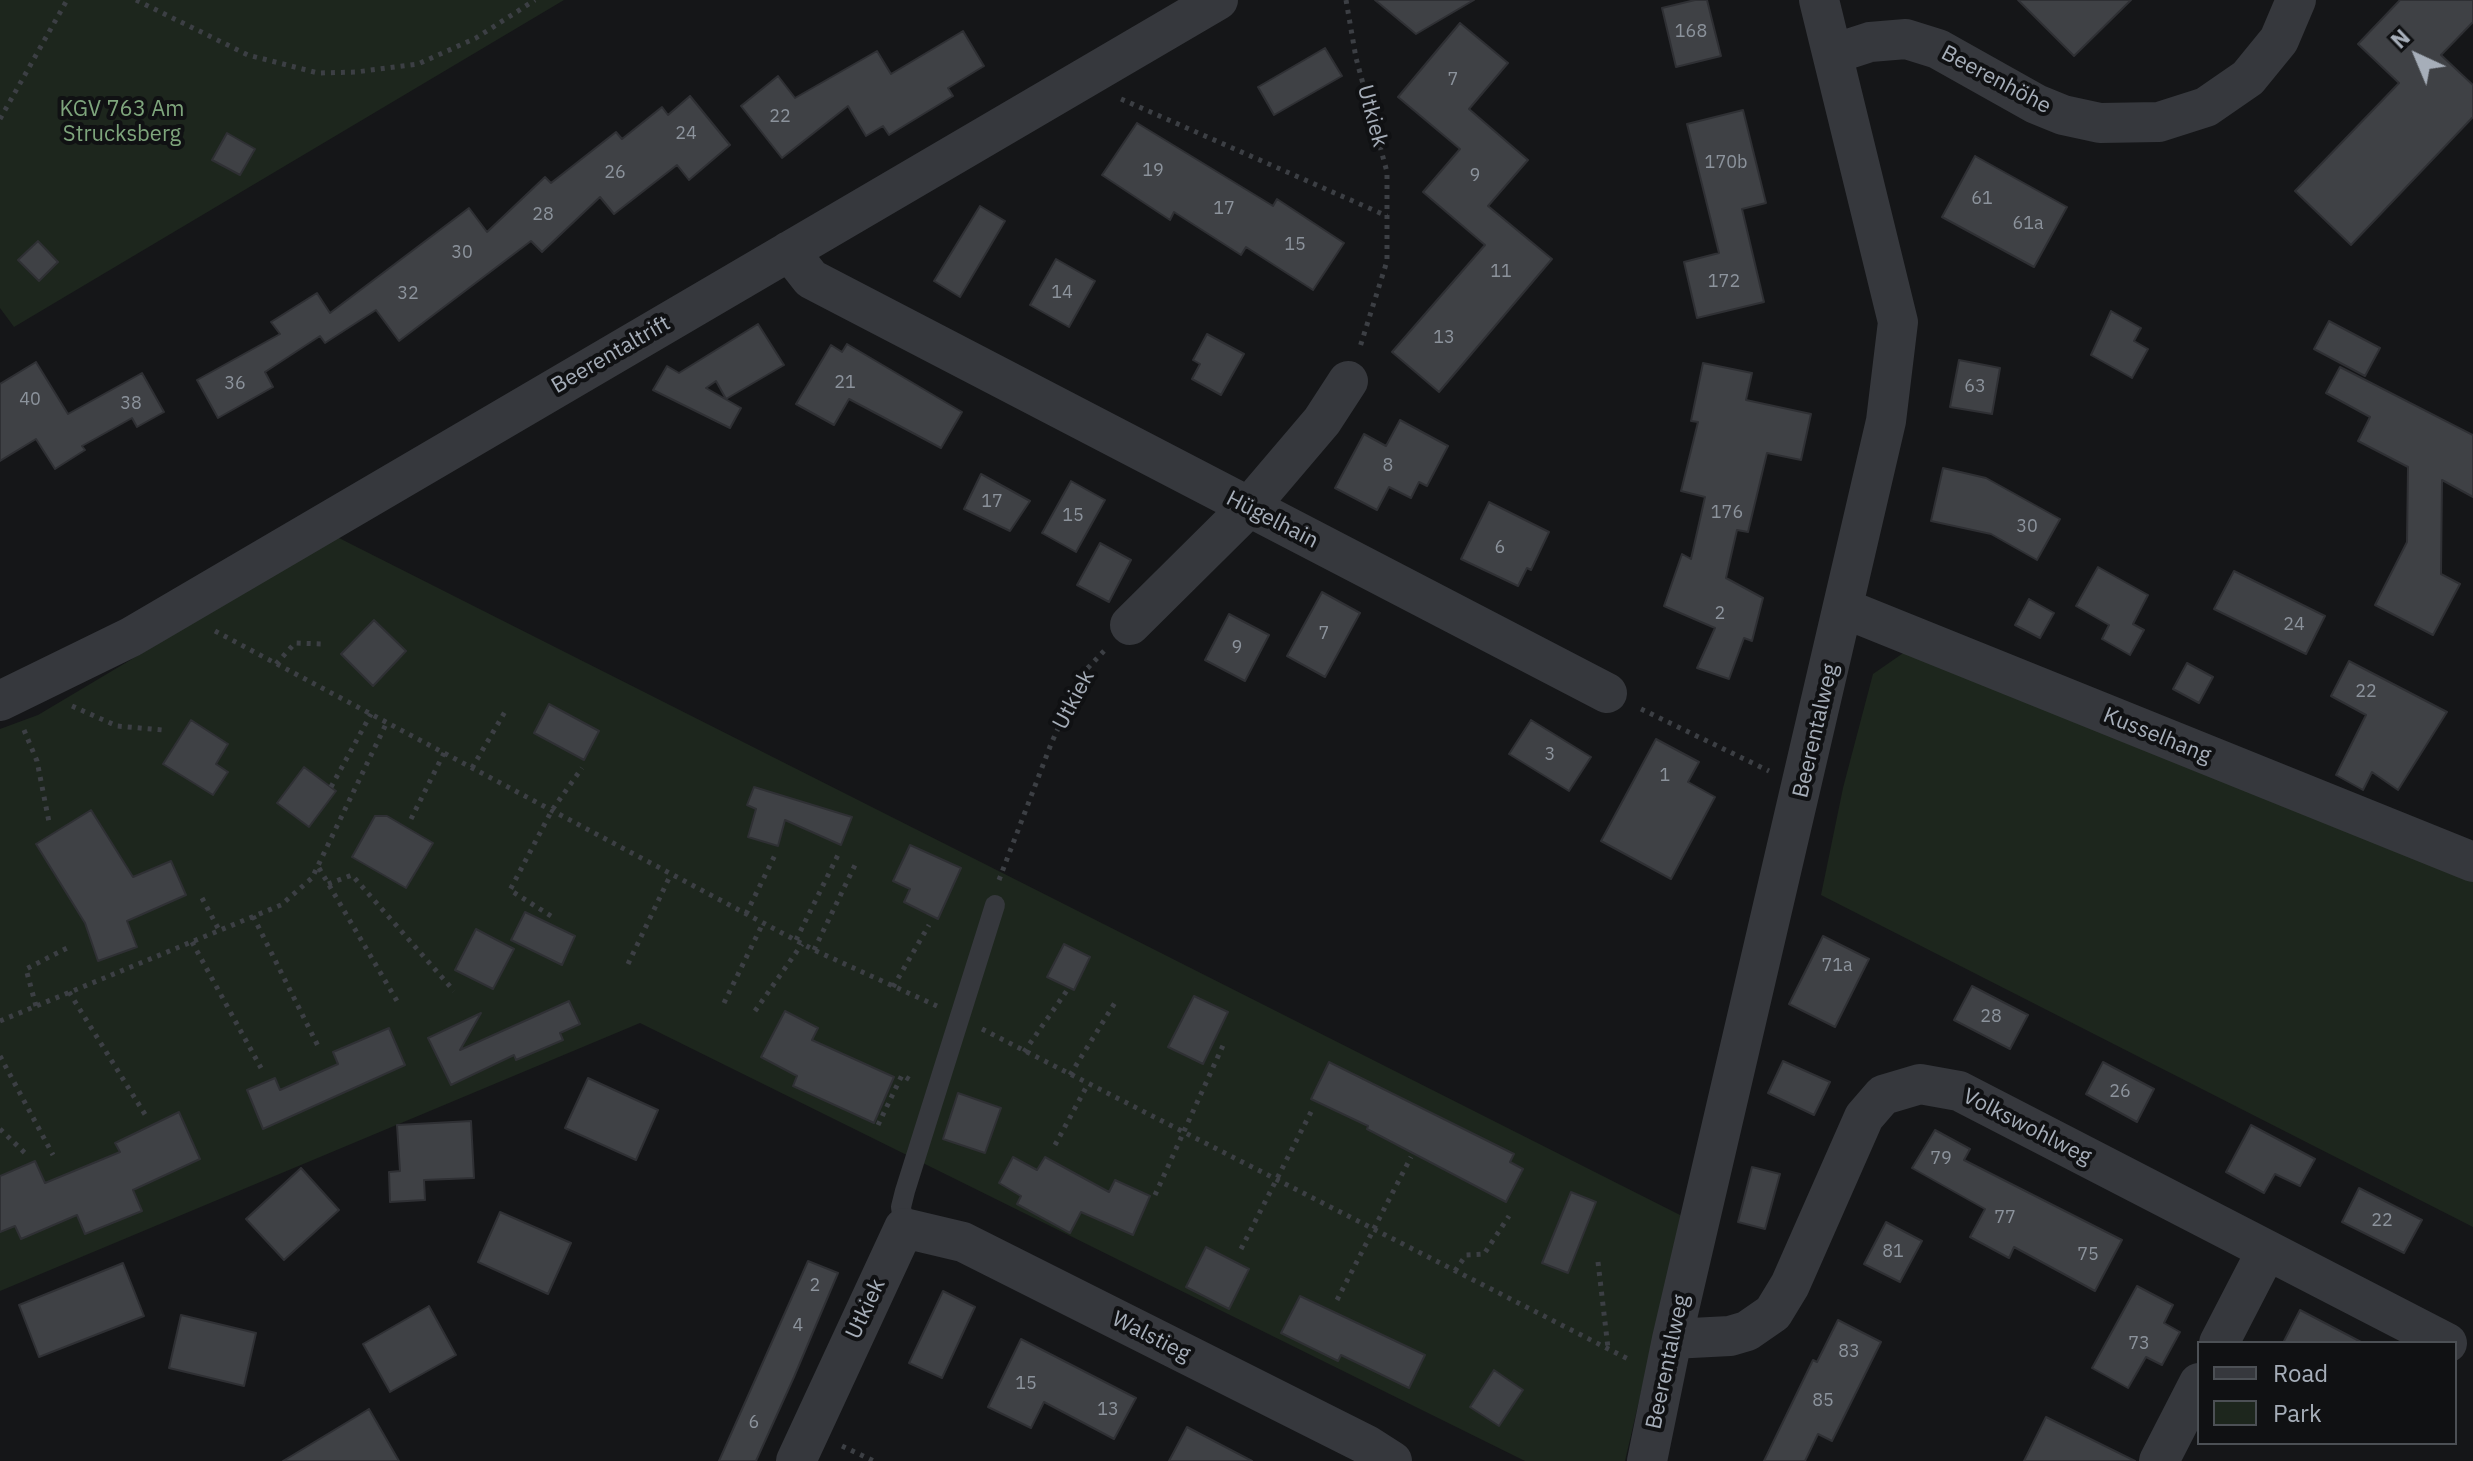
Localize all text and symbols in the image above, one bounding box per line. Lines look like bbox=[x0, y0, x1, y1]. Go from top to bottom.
north arrow bbox=[2377, 16, 2457, 96]
house number: 168 bbox=[1675, 21, 1707, 43]
text: N bbox=[2384, 22, 2416, 54]
street label: Beerenhöhe bbox=[1937, 40, 2055, 120]
house number: 7 bbox=[1448, 69, 1458, 91]
street label: Utkiek bbox=[1351, 82, 1393, 150]
park label: KGV 763 Am Strucksberg bbox=[59, 97, 185, 148]
house number: 22 bbox=[769, 106, 791, 128]
house number: 24 bbox=[675, 123, 697, 145]
house number: 170b bbox=[1705, 152, 1747, 174]
house number: 19 bbox=[1142, 160, 1164, 182]
house number: 26 bbox=[604, 162, 626, 184]
house number: 9 bbox=[1470, 165, 1480, 187]
house number: 61 bbox=[1971, 188, 1993, 210]
house number: 17 bbox=[1213, 198, 1235, 220]
house number: 28 bbox=[532, 204, 554, 226]
house number: 61a bbox=[2012, 213, 2044, 235]
house number: 15 bbox=[1284, 234, 1306, 256]
house number: 30 bbox=[451, 242, 473, 264]
house number: 11 bbox=[1490, 261, 1512, 283]
house number: 172 bbox=[1708, 271, 1740, 293]
house number: 14 bbox=[1051, 282, 1073, 304]
house number: 32 bbox=[397, 283, 419, 305]
street label: Beerentaltrift bbox=[547, 310, 675, 400]
house number: 13 bbox=[1433, 327, 1455, 349]
house number: 21 bbox=[834, 372, 856, 394]
house number: 36 bbox=[224, 373, 246, 395]
house number: 63 bbox=[1964, 376, 1986, 398]
house number: 40 bbox=[19, 389, 41, 411]
house number: 38 bbox=[120, 393, 142, 415]
house number: 8 bbox=[1383, 455, 1393, 477]
street label: Hügelhain bbox=[1222, 486, 1322, 554]
house number: 17 bbox=[981, 491, 1003, 513]
house number: 176 bbox=[1711, 502, 1743, 524]
house number: 15 bbox=[1062, 505, 1084, 527]
house number: 30 bbox=[2016, 516, 2038, 538]
house number: 6 bbox=[1495, 537, 1505, 559]
house number: 2 bbox=[1715, 603, 1725, 625]
house number: 24 bbox=[2283, 614, 2305, 636]
house number: 7 bbox=[1319, 623, 1329, 645]
house number: 9 bbox=[1232, 637, 1242, 659]
street label: Beerentalweg bbox=[1788, 661, 1844, 801]
street label: Utkiek bbox=[1047, 666, 1101, 734]
house number: 22 bbox=[2355, 681, 2377, 703]
street label: Kusselhang bbox=[2099, 702, 2215, 770]
house number: 3 bbox=[1545, 744, 1555, 766]
house number: 1 bbox=[1660, 765, 1670, 787]
house number: 71a bbox=[1821, 955, 1853, 977]
house number: 28 bbox=[1980, 1006, 2002, 1028]
house number: 26 bbox=[2109, 1081, 2131, 1103]
street label: Volkswohlweg bbox=[1958, 1083, 2096, 1171]
house number: 79 bbox=[1930, 1148, 1952, 1170]
house number: 77 bbox=[1994, 1207, 2016, 1229]
house number: 22 bbox=[2371, 1210, 2393, 1232]
house number: 81 bbox=[1882, 1241, 1904, 1263]
house number: 75 bbox=[2077, 1244, 2099, 1266]
house number: 2 bbox=[810, 1275, 820, 1297]
street label: Utkiek bbox=[841, 1275, 891, 1343]
street label: Beerentalweg bbox=[1641, 1292, 1695, 1432]
street label: Walstieg bbox=[1107, 1306, 1195, 1368]
house number: 4 bbox=[793, 1315, 803, 1337]
house number: 73 bbox=[2128, 1333, 2150, 1355]
house number: 83 bbox=[1838, 1341, 1860, 1363]
legend bbox=[2197, 1341, 2457, 1445]
text: Road bbox=[2273, 1357, 2328, 1389]
house number: 15 bbox=[1015, 1373, 1037, 1395]
house number: 85 bbox=[1812, 1390, 1834, 1412]
text: Park bbox=[2273, 1397, 2322, 1429]
house number: 13 bbox=[1097, 1399, 1119, 1421]
house number: 6 bbox=[749, 1412, 759, 1434]

